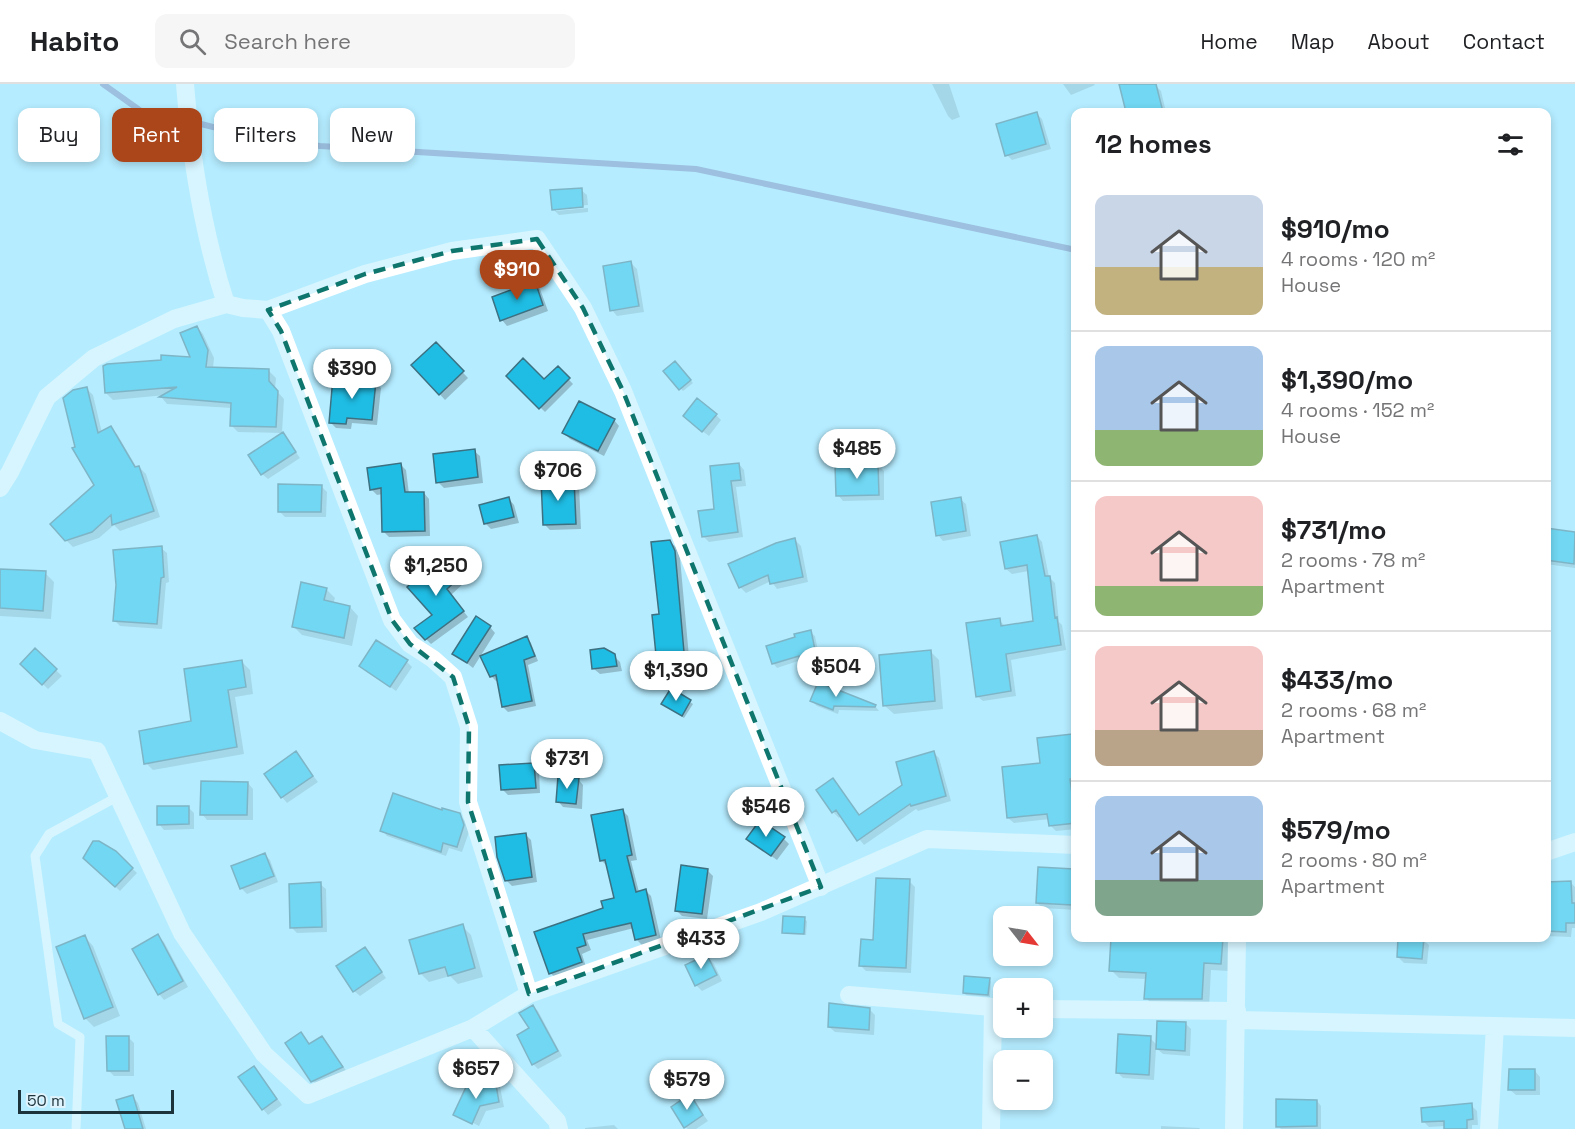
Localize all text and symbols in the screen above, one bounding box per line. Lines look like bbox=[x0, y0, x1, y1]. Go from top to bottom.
search box bbox=[155, 14, 575, 68]
text: Habito bbox=[30, 23, 119, 59]
icon: search bbox=[176, 25, 209, 58]
text: Search here bbox=[224, 27, 351, 55]
text: Home bbox=[1200, 28, 1258, 55]
text: Map bbox=[1291, 28, 1335, 55]
text: About bbox=[1368, 28, 1430, 55]
text: Contact bbox=[1463, 28, 1545, 55]
chip: Buy bbox=[18, 108, 100, 162]
chip: Rent bbox=[112, 108, 202, 162]
chip: Filters bbox=[214, 108, 318, 162]
chip: New bbox=[330, 108, 415, 162]
text: 12 homes bbox=[1095, 127, 1212, 161]
icon: filters bbox=[1494, 128, 1527, 161]
text: $910/mo bbox=[1281, 212, 1390, 246]
icon: home bbox=[1143, 219, 1215, 291]
text: 4 rooms · 120 m² bbox=[1281, 246, 1435, 272]
pin: $910 bbox=[481, 250, 553, 301]
text: $910 bbox=[494, 256, 540, 282]
text: House bbox=[1281, 272, 1341, 298]
pin: $390 bbox=[316, 349, 388, 400]
text: $390 bbox=[327, 355, 377, 381]
text: $1,390/mo bbox=[1281, 363, 1413, 397]
icon: home bbox=[1143, 370, 1215, 442]
text: 4 rooms · 152 m² bbox=[1281, 397, 1434, 423]
text: House bbox=[1281, 423, 1341, 449]
pin: $485 bbox=[821, 429, 893, 480]
text: $485 bbox=[833, 435, 881, 461]
pin: $706 bbox=[522, 451, 594, 502]
text: $706 bbox=[534, 457, 582, 483]
text: $731/mo bbox=[1281, 513, 1386, 547]
icon: home bbox=[1143, 520, 1215, 592]
pin: $1,250 bbox=[387, 546, 485, 597]
text: 2 rooms · 78 m² bbox=[1281, 547, 1425, 573]
text: $1,250 bbox=[404, 552, 468, 578]
text: Apartment bbox=[1281, 573, 1385, 599]
pin: $504 bbox=[800, 647, 872, 698]
pin: $1,390 bbox=[627, 651, 725, 702]
text: $504 bbox=[811, 653, 861, 679]
text: $1,390 bbox=[644, 657, 708, 683]
text: $433/mo bbox=[1281, 663, 1393, 697]
icon: home bbox=[1143, 670, 1215, 742]
text: 2 rooms · 68 m² bbox=[1281, 697, 1426, 723]
text: Apartment bbox=[1281, 723, 1385, 749]
pin: $731 bbox=[531, 739, 603, 790]
text: $731 bbox=[545, 745, 589, 771]
pin: $546 bbox=[730, 787, 802, 838]
text: $546 bbox=[741, 793, 791, 819]
text: $579/mo bbox=[1281, 813, 1391, 847]
icon: home bbox=[1143, 820, 1215, 892]
text: 2 rooms · 80 m² bbox=[1281, 847, 1427, 873]
text: Apartment bbox=[1281, 873, 1385, 899]
north arrow bbox=[993, 906, 1053, 966]
map controls bbox=[993, 906, 1053, 1110]
pin: $433 bbox=[665, 919, 737, 970]
text: $433 bbox=[676, 925, 726, 951]
button: + bbox=[993, 978, 1053, 1038]
pin: $657 bbox=[440, 1049, 512, 1100]
button: − bbox=[993, 1050, 1053, 1110]
text: $657 bbox=[452, 1055, 500, 1081]
pin: $579 bbox=[651, 1060, 723, 1111]
text: $579 bbox=[663, 1066, 711, 1092]
scale bar bbox=[18, 1087, 174, 1114]
text: 50 m bbox=[27, 1090, 65, 1111]

